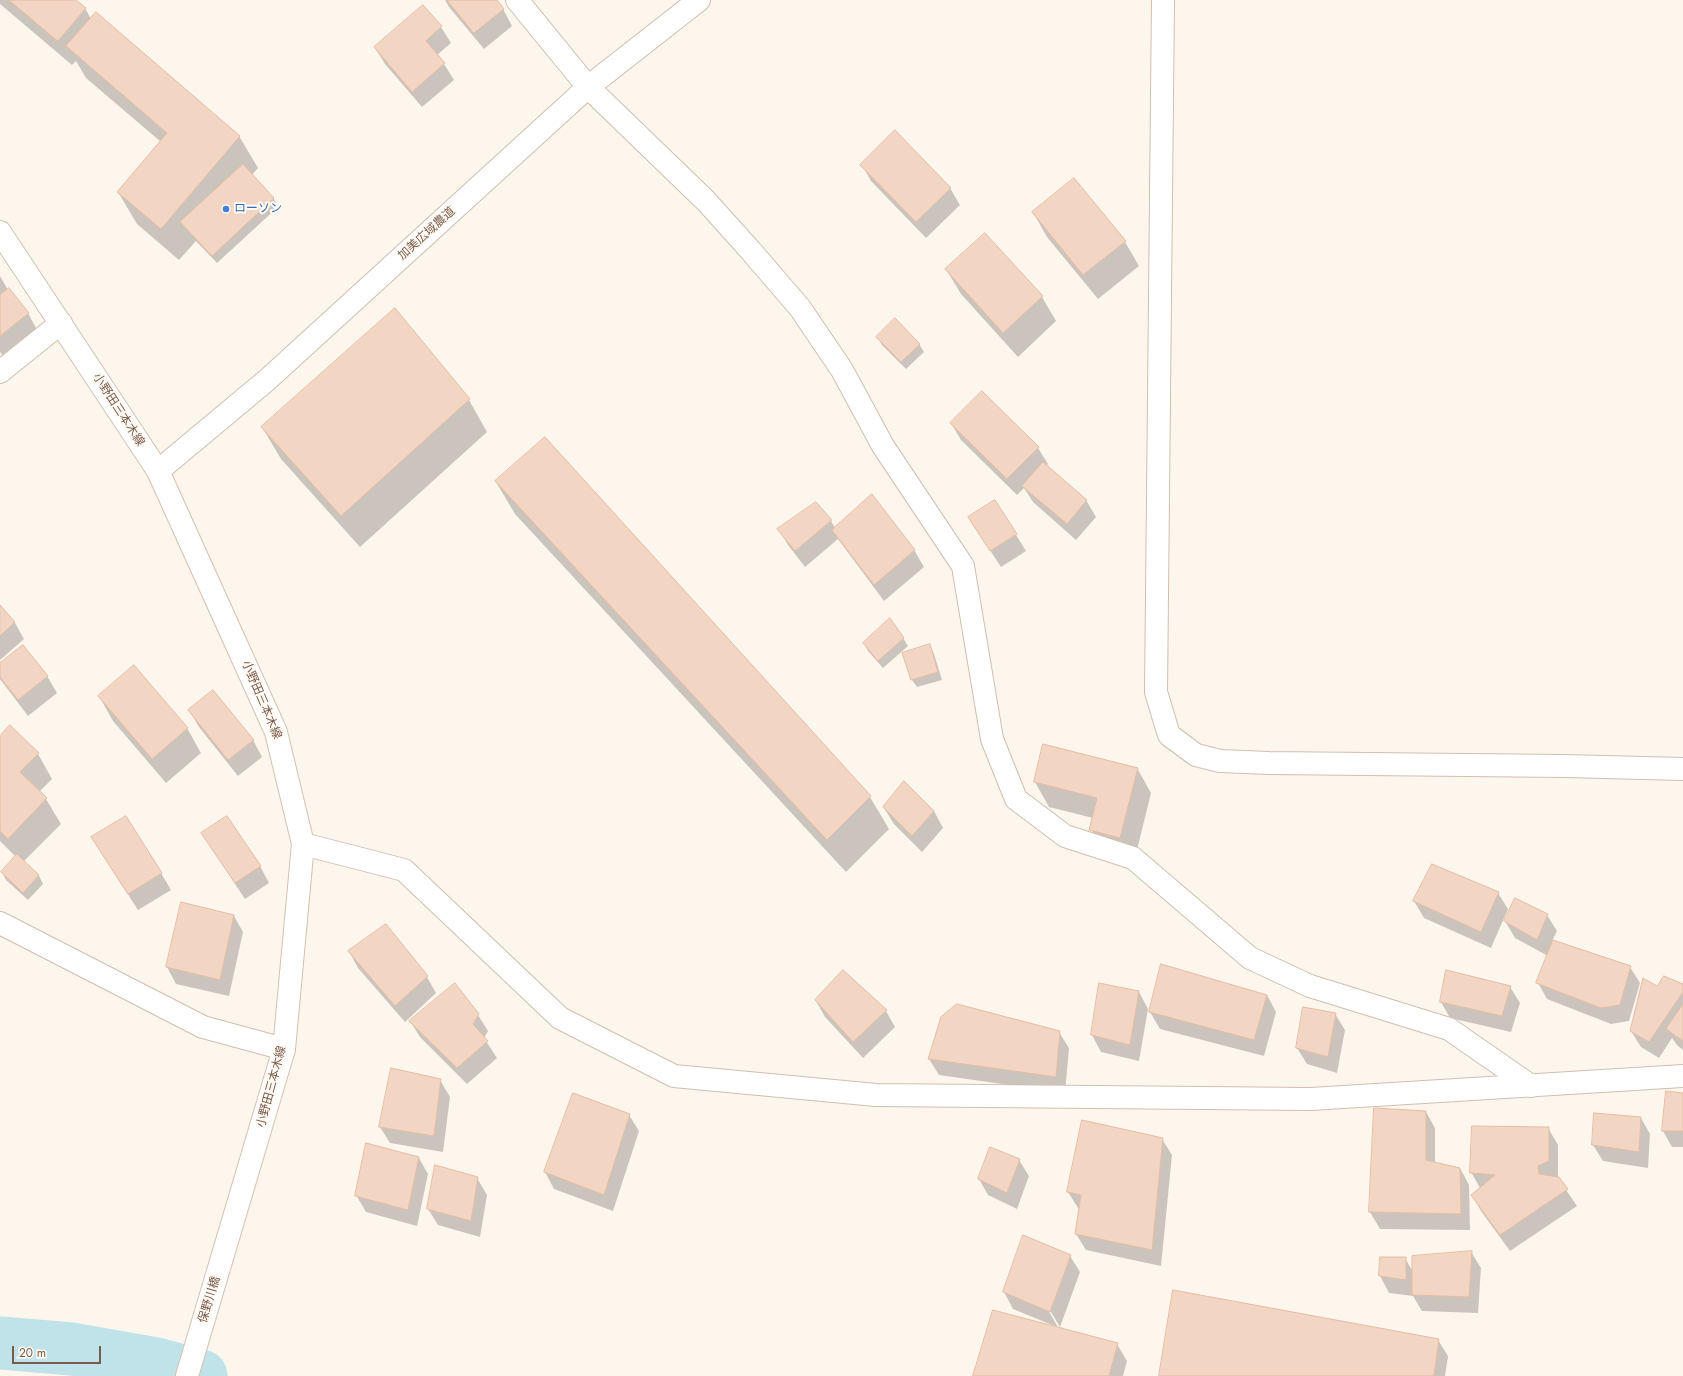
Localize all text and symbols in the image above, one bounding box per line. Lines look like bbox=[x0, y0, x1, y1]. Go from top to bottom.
place label: ローソン bbox=[234, 202, 282, 216]
marker: ローソン bbox=[221, 204, 231, 214]
street label: 加美広域農道 bbox=[395, 205, 459, 263]
street label: 小野田三本木線 bbox=[89, 371, 147, 449]
street label: 小野田三本木線 bbox=[238, 659, 284, 741]
street label: 小野田三本木線 bbox=[254, 1045, 290, 1129]
street label: 保野川橋 bbox=[196, 1275, 224, 1325]
scale bar bbox=[14, 1338, 103, 1364]
text: 20 m bbox=[19, 1344, 46, 1362]

